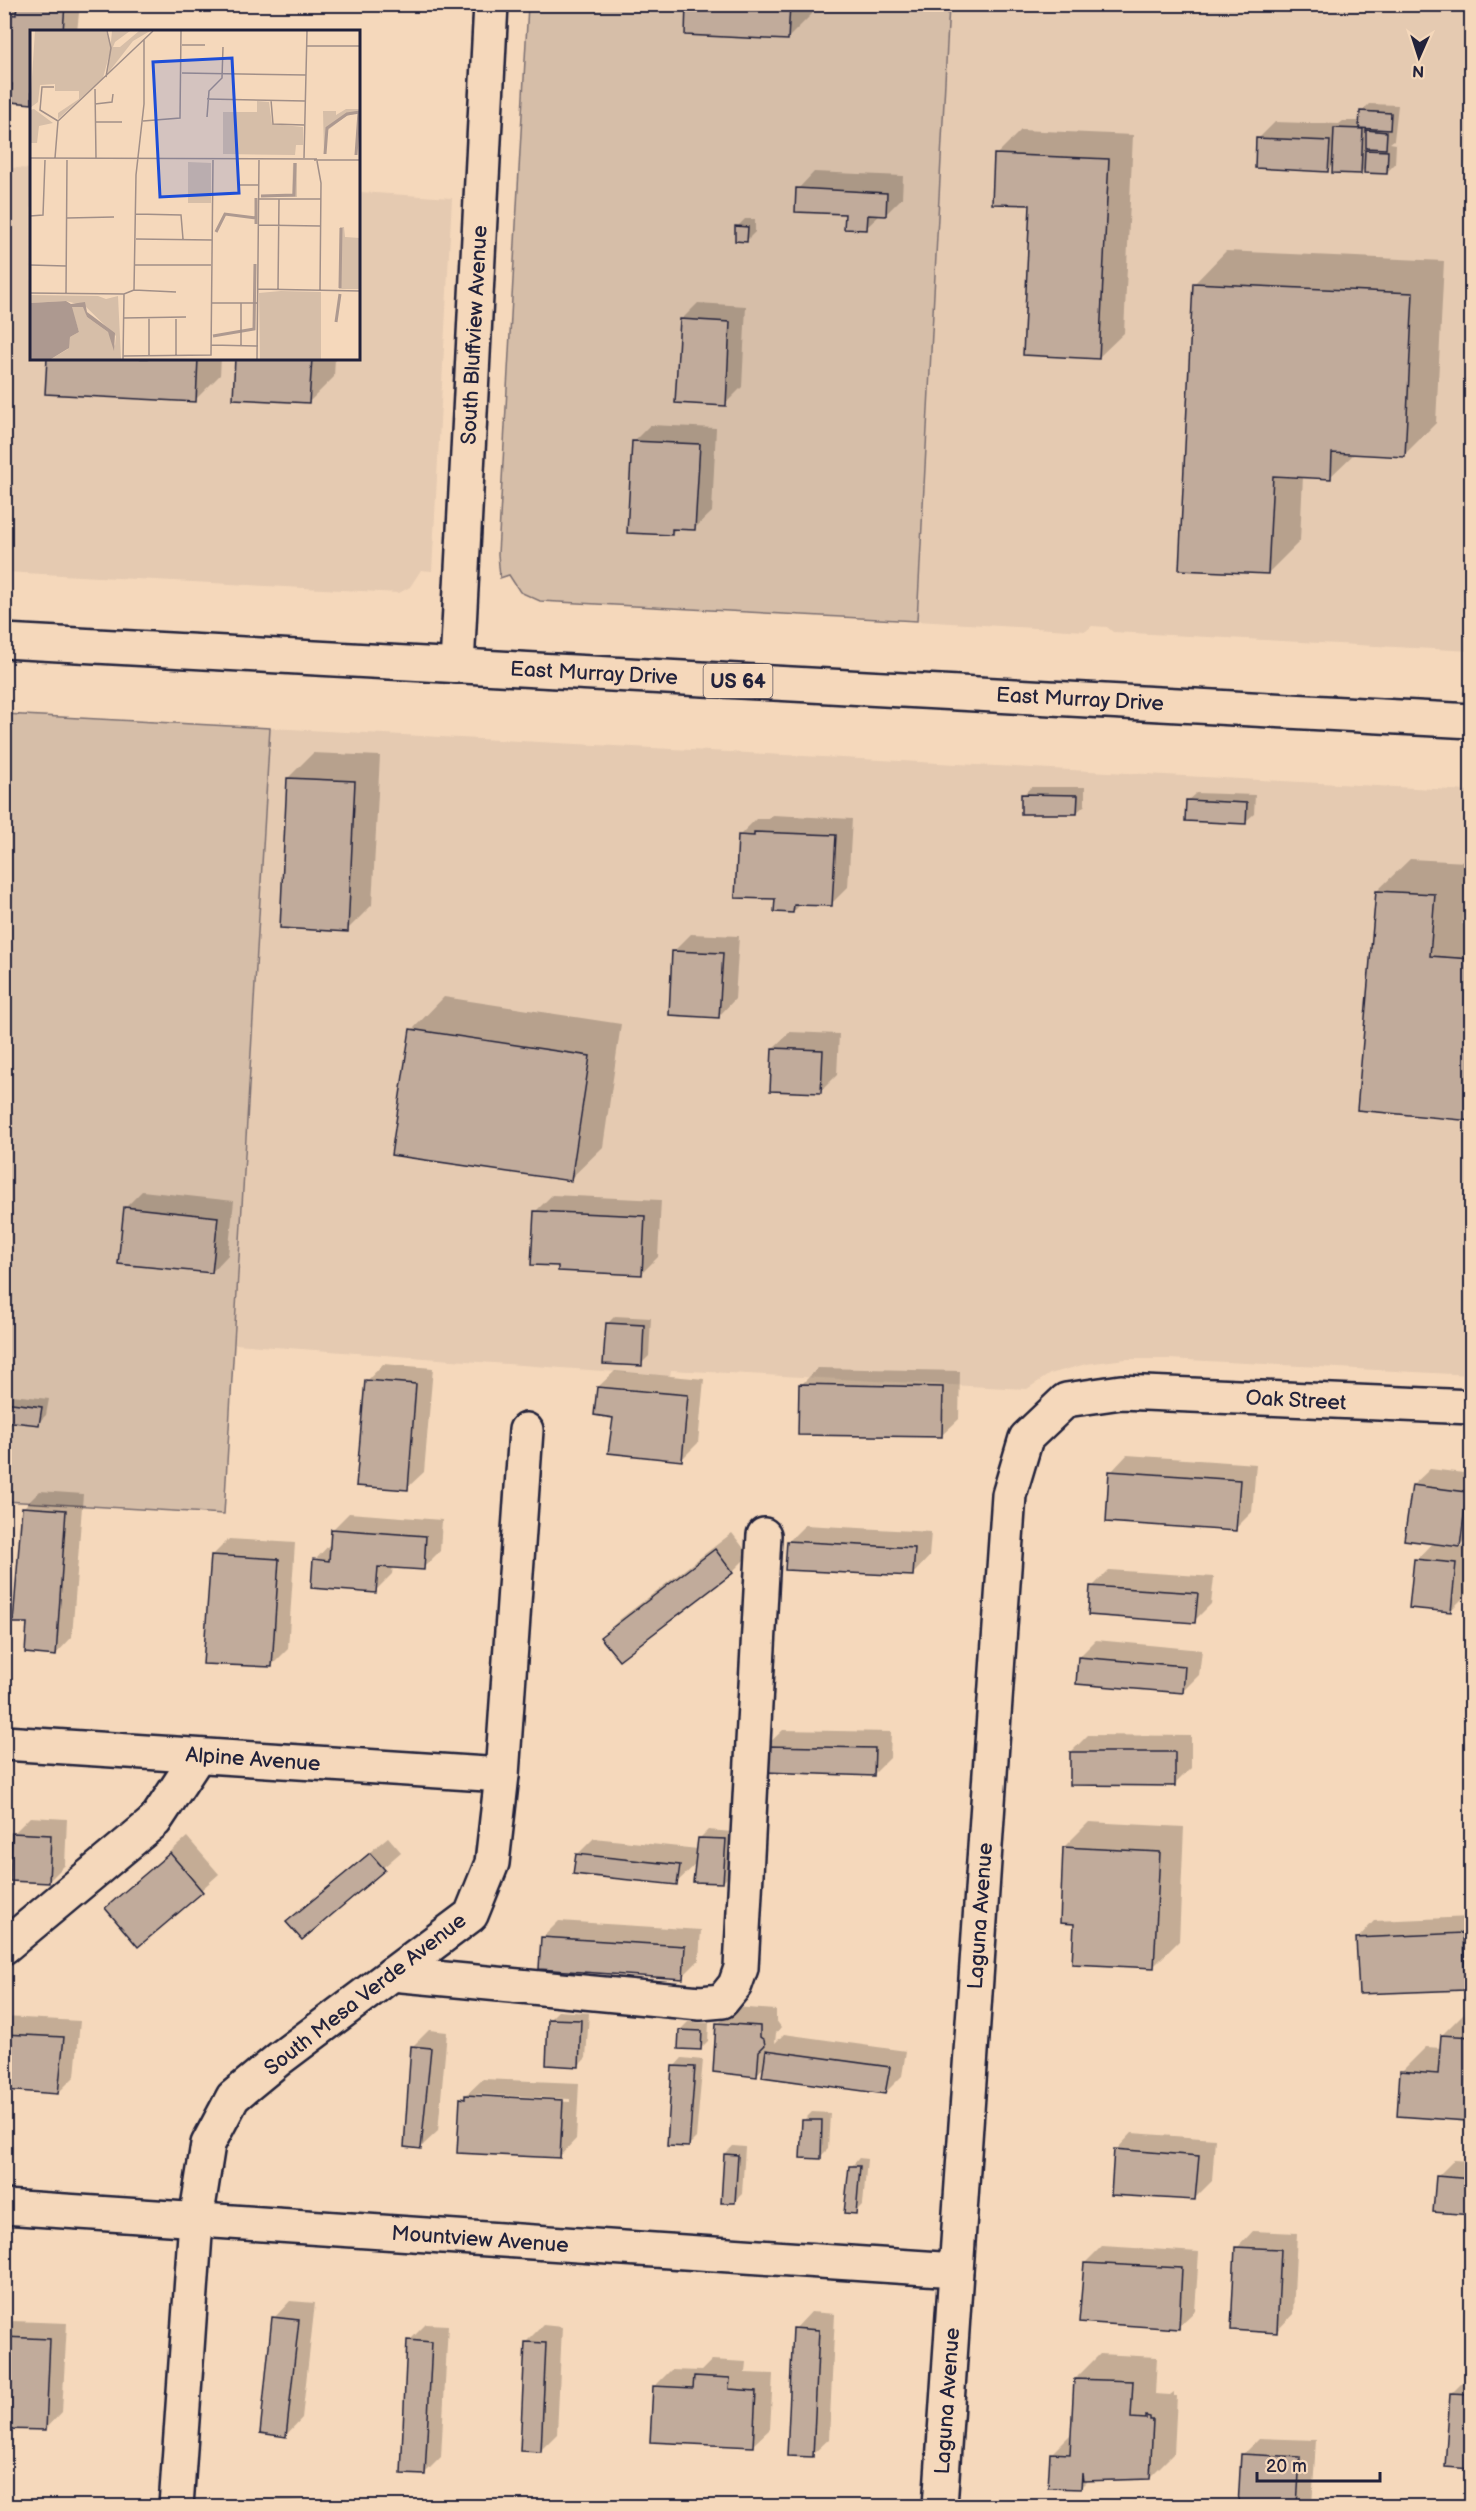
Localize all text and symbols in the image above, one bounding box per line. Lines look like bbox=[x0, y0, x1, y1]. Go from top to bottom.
north arrow bbox=[1389, 27, 1449, 87]
inset map bbox=[30, 30, 360, 360]
text: N bbox=[1412, 61, 1425, 80]
street label: South Bluffview Avenue bbox=[456, 225, 493, 445]
street label: East Murray Drive bbox=[510, 657, 678, 690]
road number: US 64 bbox=[704, 664, 772, 698]
street label: East Murray Drive bbox=[996, 683, 1164, 716]
street label: Oak Street bbox=[1245, 1385, 1348, 1416]
street label: Alpine Avenue bbox=[185, 1742, 321, 1777]
street label: Laguna Avenue bbox=[963, 1842, 998, 1990]
street label: South Mesa Verde Avenue bbox=[259, 1908, 471, 2081]
street label: Mountview Avenue bbox=[391, 2221, 569, 2258]
street label: Laguna Avenue bbox=[930, 2327, 965, 2475]
scale bar bbox=[1257, 2445, 1380, 2483]
text: 20 m bbox=[1266, 2456, 1307, 2477]

